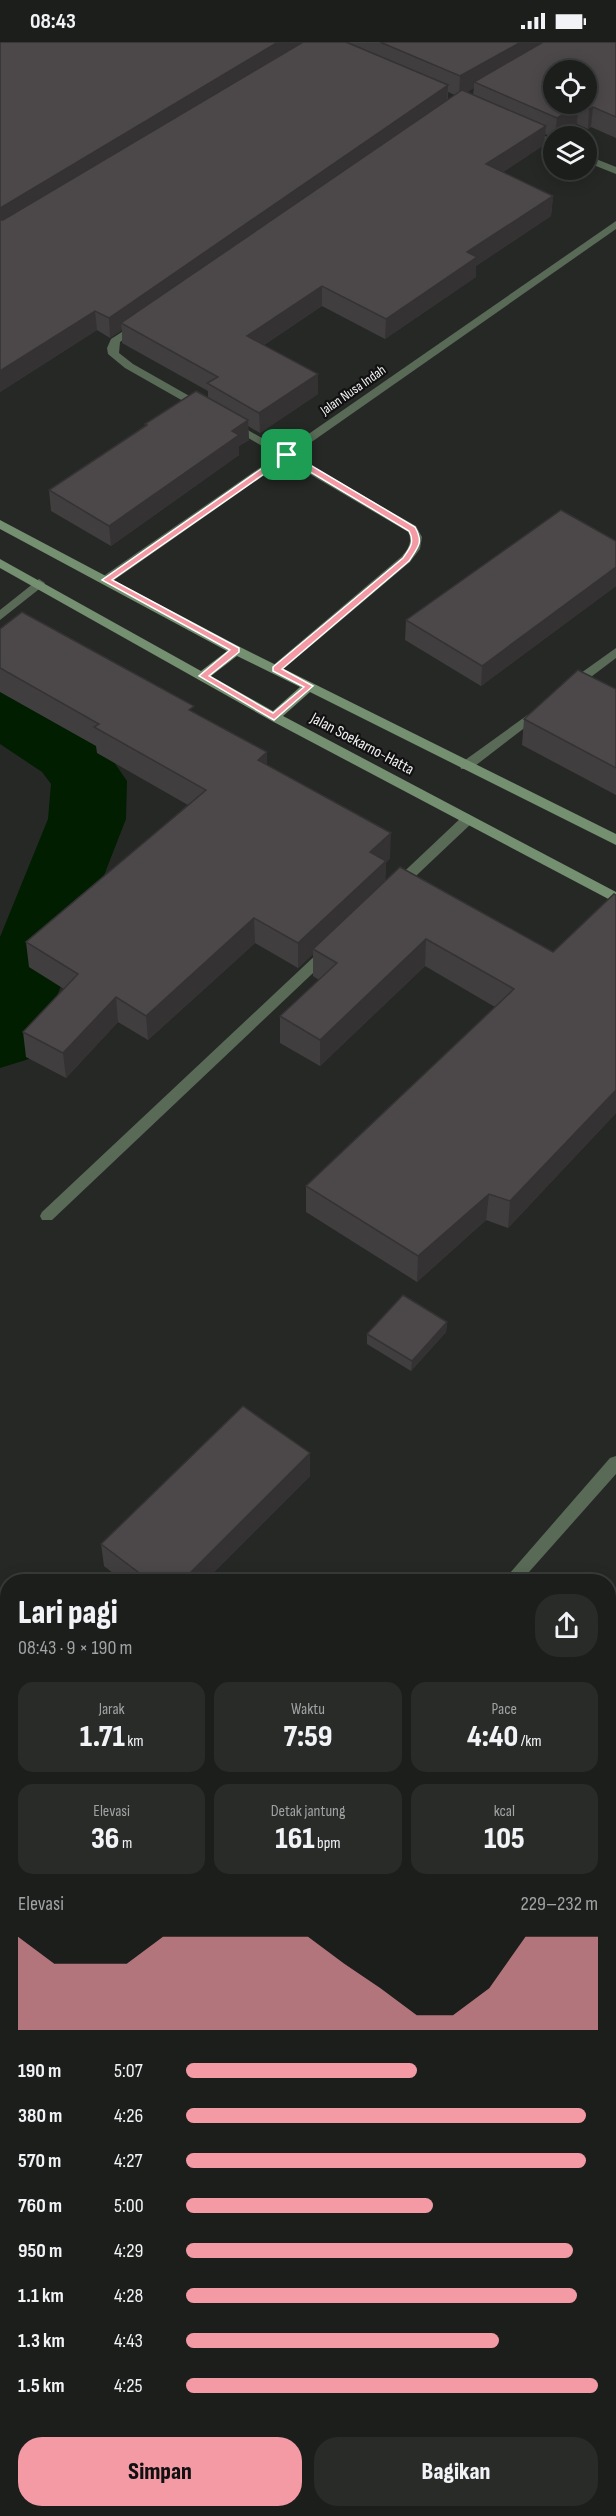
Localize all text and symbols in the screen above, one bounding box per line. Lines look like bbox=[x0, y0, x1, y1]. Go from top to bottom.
text: 08:43 bbox=[30, 8, 76, 35]
map controls bbox=[543, 60, 597, 180]
button: locate bbox=[543, 60, 597, 114]
button: layers bbox=[543, 126, 597, 180]
street label: Jalan Nusa Indah bbox=[316, 361, 389, 419]
pin bbox=[261, 429, 312, 480]
icon: arrive bbox=[270, 438, 303, 471]
street label: Jalan Soekarno-Hatta bbox=[306, 708, 417, 779]
text: Lari pagi bbox=[18, 1593, 118, 1633]
button: share bbox=[535, 1594, 598, 1657]
text: 08:43 · 9 × 190 m bbox=[18, 1636, 132, 1660]
text: Jarak bbox=[99, 1700, 125, 1719]
text: Waktu bbox=[291, 1700, 325, 1719]
text: Pace bbox=[492, 1700, 517, 1719]
text: 1.71 bbox=[80, 1719, 125, 1755]
text: 7:59 bbox=[284, 1719, 332, 1755]
text: 4:40 bbox=[467, 1719, 518, 1755]
text: km bbox=[125, 1732, 144, 1751]
text: /km bbox=[518, 1732, 542, 1751]
text: Elevasi bbox=[93, 1802, 130, 1821]
text: Detak jantung bbox=[271, 1802, 345, 1821]
text: kcal bbox=[494, 1802, 515, 1821]
text: 36 bbox=[91, 1821, 119, 1857]
text: 161 bbox=[275, 1821, 315, 1857]
text: 105 bbox=[484, 1821, 525, 1857]
text: m bbox=[119, 1834, 132, 1853]
text: bpm bbox=[315, 1834, 341, 1853]
text: Elevasi bbox=[18, 1892, 64, 1916]
text: 229–232 m bbox=[521, 1892, 598, 1916]
text: 190 m bbox=[18, 2059, 61, 2083]
text: 5:07 bbox=[114, 2059, 143, 2083]
text: 380 m bbox=[18, 2104, 62, 2128]
text: 4:26 bbox=[114, 2104, 143, 2128]
text: 570 m bbox=[18, 2149, 61, 2173]
text: 4:27 bbox=[114, 2149, 142, 2173]
text: 760 m bbox=[18, 2194, 62, 2218]
text: 5:00 bbox=[114, 2194, 144, 2218]
text: 950 m bbox=[18, 2239, 62, 2263]
text: 4:29 bbox=[114, 2239, 143, 2263]
text: 1.1 km bbox=[18, 2284, 64, 2308]
text: 4:28 bbox=[114, 2284, 143, 2308]
text: 1.3 km bbox=[18, 2329, 65, 2353]
text: 4:43 bbox=[114, 2329, 143, 2353]
text: 1.5 km bbox=[18, 2374, 64, 2398]
text: 4:25 bbox=[114, 2374, 142, 2398]
button: Simpan bbox=[18, 2437, 302, 2506]
button: Bagikan bbox=[314, 2437, 598, 2506]

